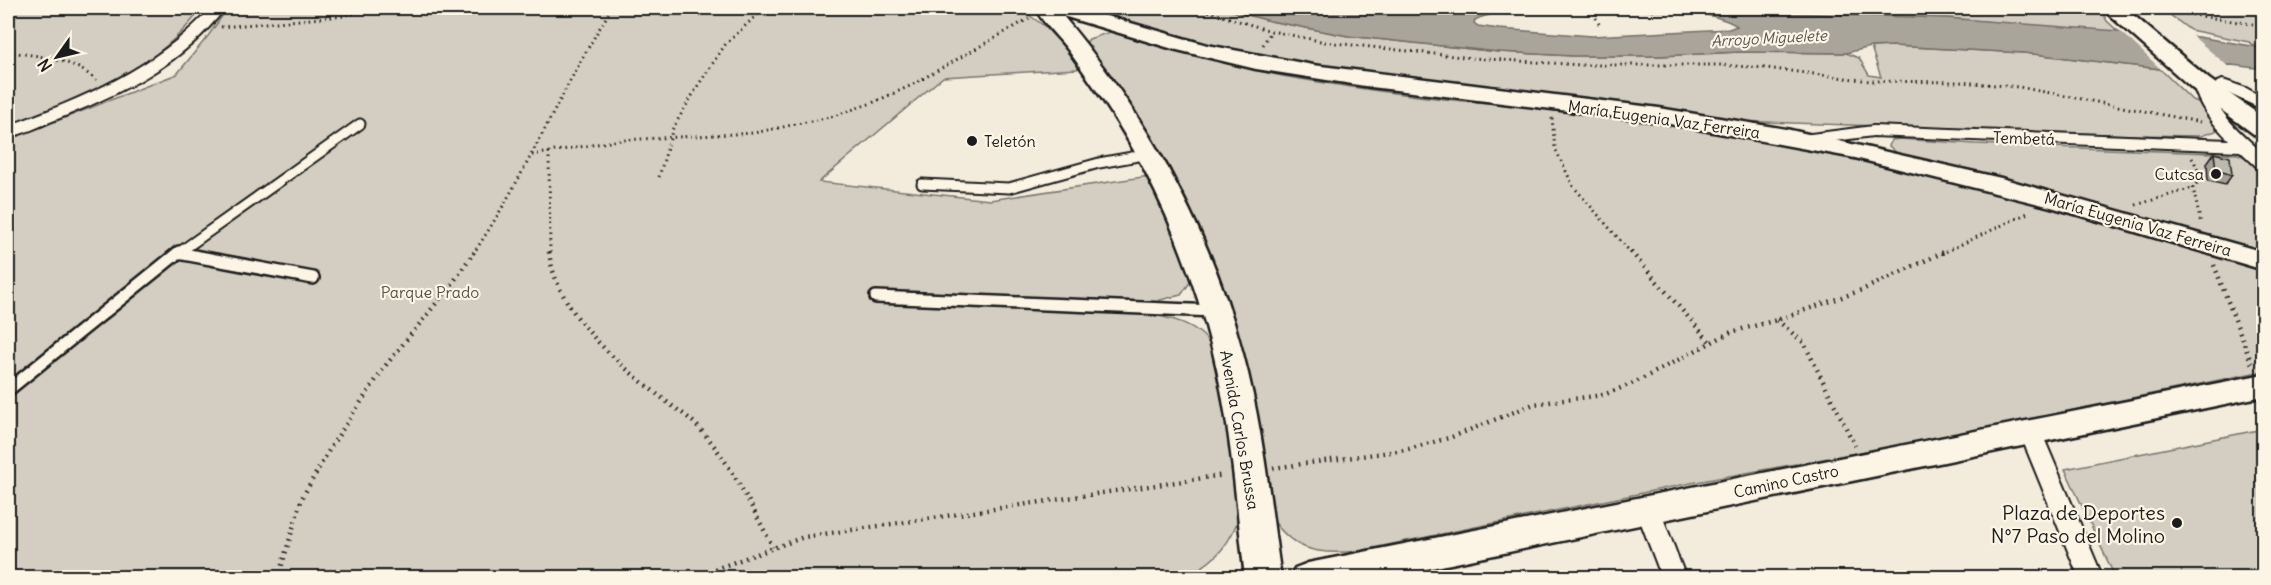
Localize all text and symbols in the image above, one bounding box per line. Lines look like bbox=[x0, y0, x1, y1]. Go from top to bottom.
water label: Arroyo Miguelete bbox=[1711, 25, 1828, 51]
north arrow bbox=[27, 27, 87, 87]
text: N bbox=[33, 55, 56, 76]
street label: María Eugenia Vaz Ferreira bbox=[1567, 96, 1761, 142]
street label: Tembetá bbox=[1993, 127, 2055, 149]
place label: Teletón bbox=[984, 131, 1036, 151]
marker: Teletón bbox=[965, 134, 979, 148]
place label: Cutcsa bbox=[2154, 164, 2204, 184]
marker: Cutcsa bbox=[2209, 167, 2223, 181]
street label: María Eugenia Vaz Ferreira bbox=[2042, 188, 2234, 260]
park label: Parque Prado bbox=[381, 282, 479, 302]
street label: Avenida Carlos Brussa bbox=[1216, 349, 1264, 511]
street label: Camino Castro bbox=[1732, 460, 1840, 502]
place label: Plaza de Deportes Nº7 Paso del Molino bbox=[1991, 500, 2165, 548]
marker: Plaza de Deportes Nº7 Paso del Molino bbox=[2170, 516, 2184, 530]

